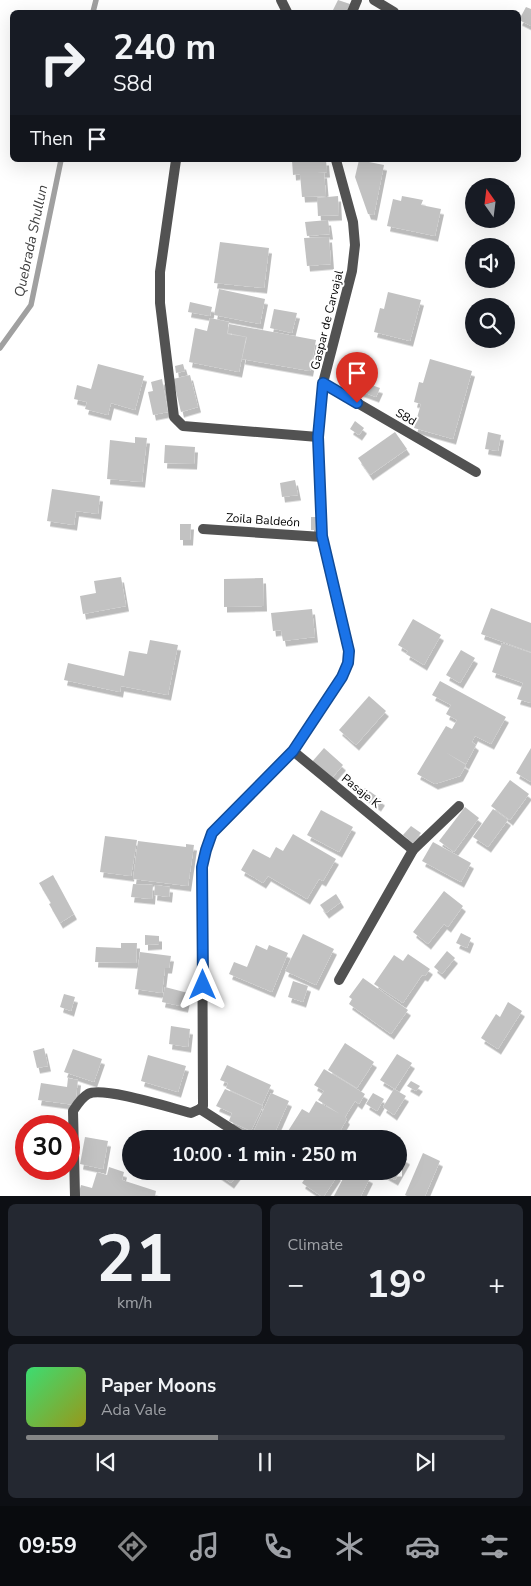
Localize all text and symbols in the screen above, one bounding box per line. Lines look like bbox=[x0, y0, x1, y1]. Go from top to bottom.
text: 240 m bbox=[113, 24, 216, 71]
icon: right bbox=[30, 30, 95, 95]
text: S8d bbox=[113, 69, 153, 99]
icon: arrive bbox=[83, 125, 111, 153]
text: Then bbox=[30, 126, 73, 152]
north arrow bbox=[465, 178, 515, 228]
map controls bbox=[465, 178, 515, 348]
water label: Quebrada Shullun bbox=[10, 183, 52, 299]
button: sound bbox=[465, 238, 515, 288]
street label: Gaspar de Carvajal bbox=[307, 268, 347, 371]
button: search bbox=[465, 298, 515, 348]
pin bbox=[336, 352, 378, 403]
icon: arrive bbox=[343, 359, 371, 387]
street label: S8d bbox=[393, 405, 419, 429]
street label: Zoila Baldeón bbox=[225, 509, 301, 531]
street label: Pasaje K bbox=[338, 770, 384, 812]
position arrow bbox=[176, 958, 228, 1010]
speed limit sign: 30 bbox=[15, 1115, 80, 1180]
text: 10:00 · 1 min · 250 m bbox=[172, 1142, 357, 1168]
text: 21 bbox=[96, 1215, 174, 1304]
text: Climate bbox=[288, 1234, 343, 1256]
text: 19° bbox=[366, 1259, 426, 1310]
text: − bbox=[288, 1266, 304, 1304]
text: + bbox=[488, 1266, 505, 1304]
text: km/h bbox=[117, 1292, 152, 1314]
text: Paper Moons bbox=[101, 1373, 216, 1399]
text: Ada Vale bbox=[101, 1399, 166, 1421]
icon: previous bbox=[92, 1448, 120, 1476]
icon: pause bbox=[251, 1448, 279, 1476]
icon: next bbox=[411, 1448, 439, 1476]
icon: directions bbox=[115, 1529, 150, 1564]
icon: music bbox=[187, 1529, 222, 1564]
icon: phone bbox=[260, 1529, 295, 1564]
icon: climate bbox=[332, 1529, 367, 1564]
icon: car bbox=[405, 1529, 440, 1564]
icon: filters bbox=[477, 1529, 512, 1564]
text: 09:59 bbox=[19, 1531, 77, 1561]

